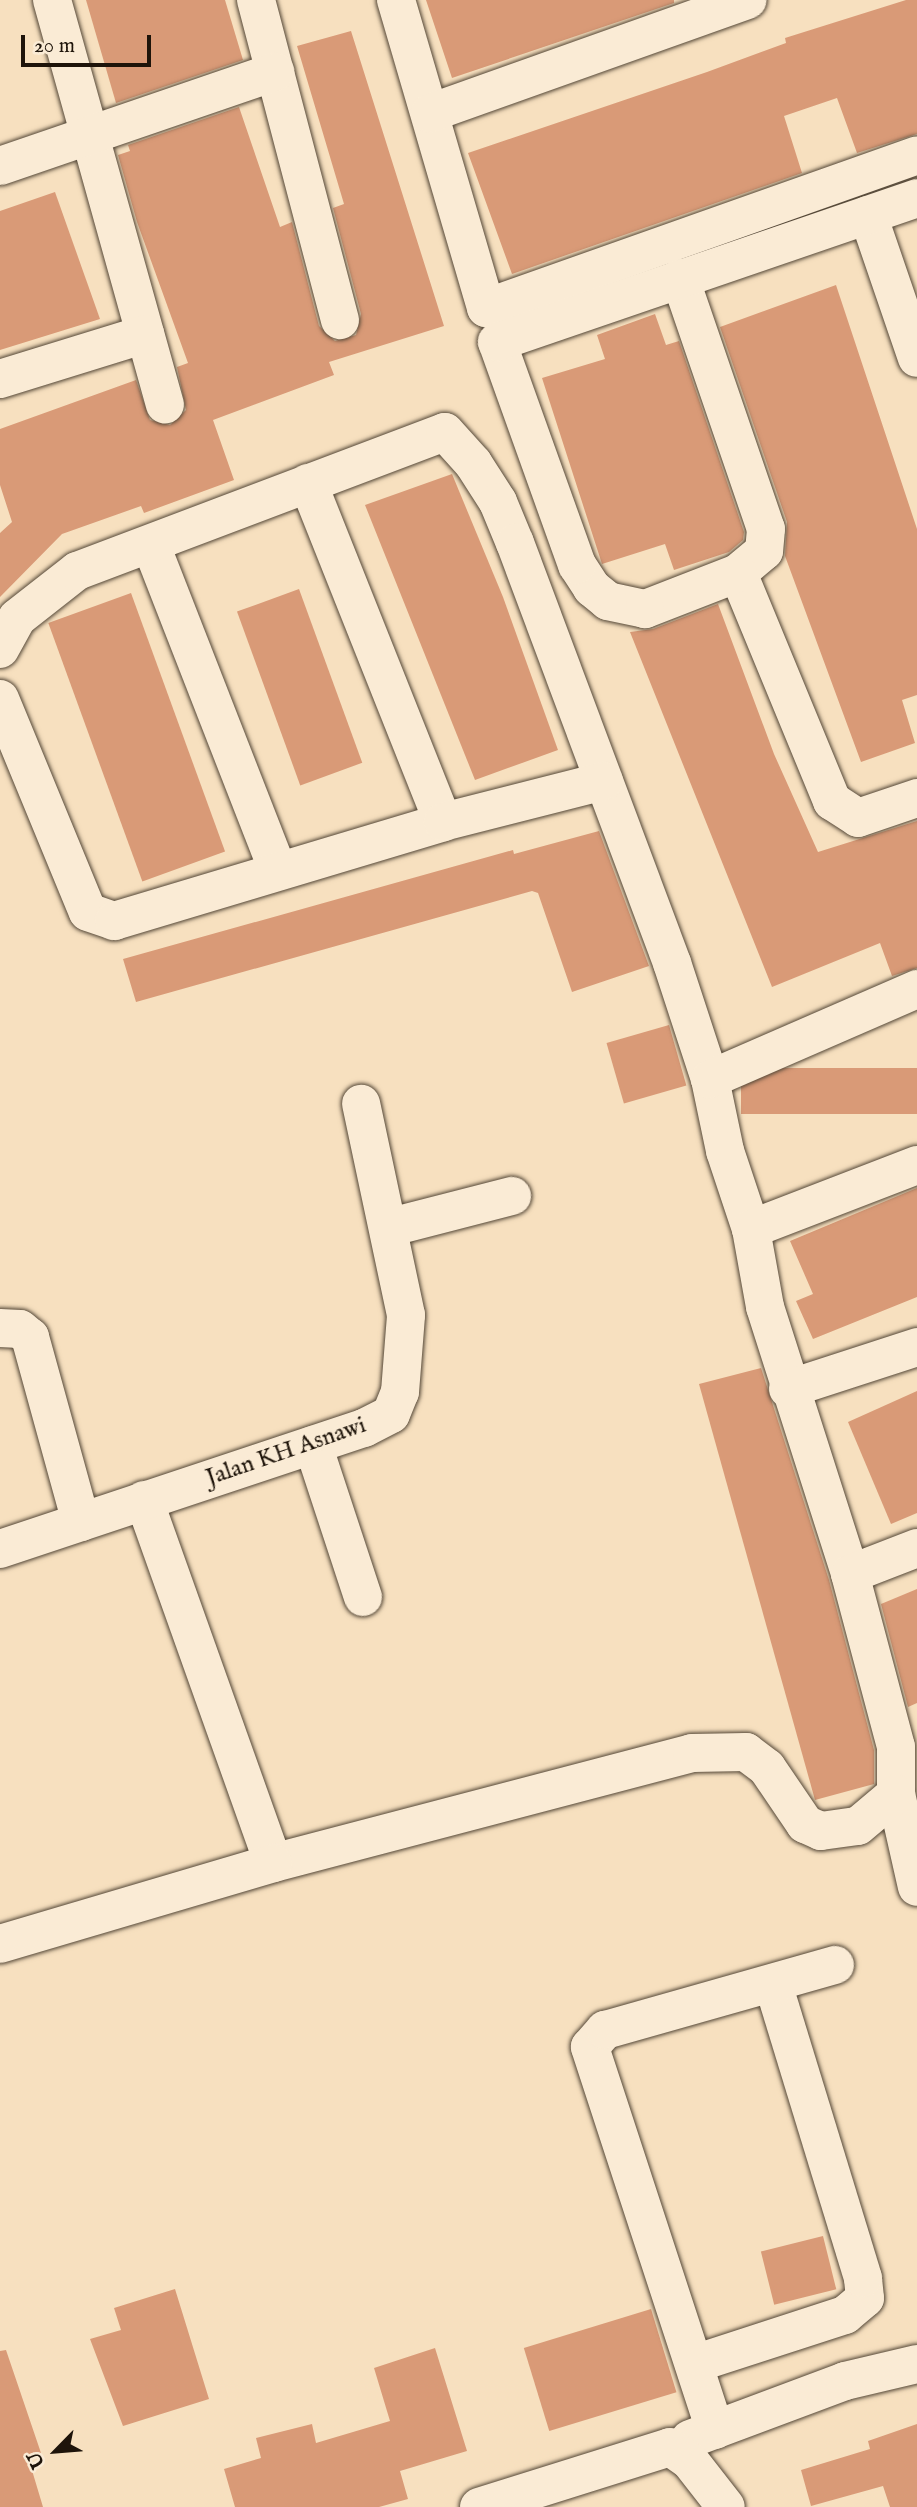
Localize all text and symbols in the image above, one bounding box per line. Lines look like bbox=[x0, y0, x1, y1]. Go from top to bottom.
scale bar bbox=[24, 21, 154, 65]
text: 20 m bbox=[34, 33, 75, 60]
street label: Jalan KH Asnawi bbox=[202, 1411, 370, 1493]
north arrow bbox=[21, 2416, 91, 2486]
text: U bbox=[23, 2448, 51, 2472]

